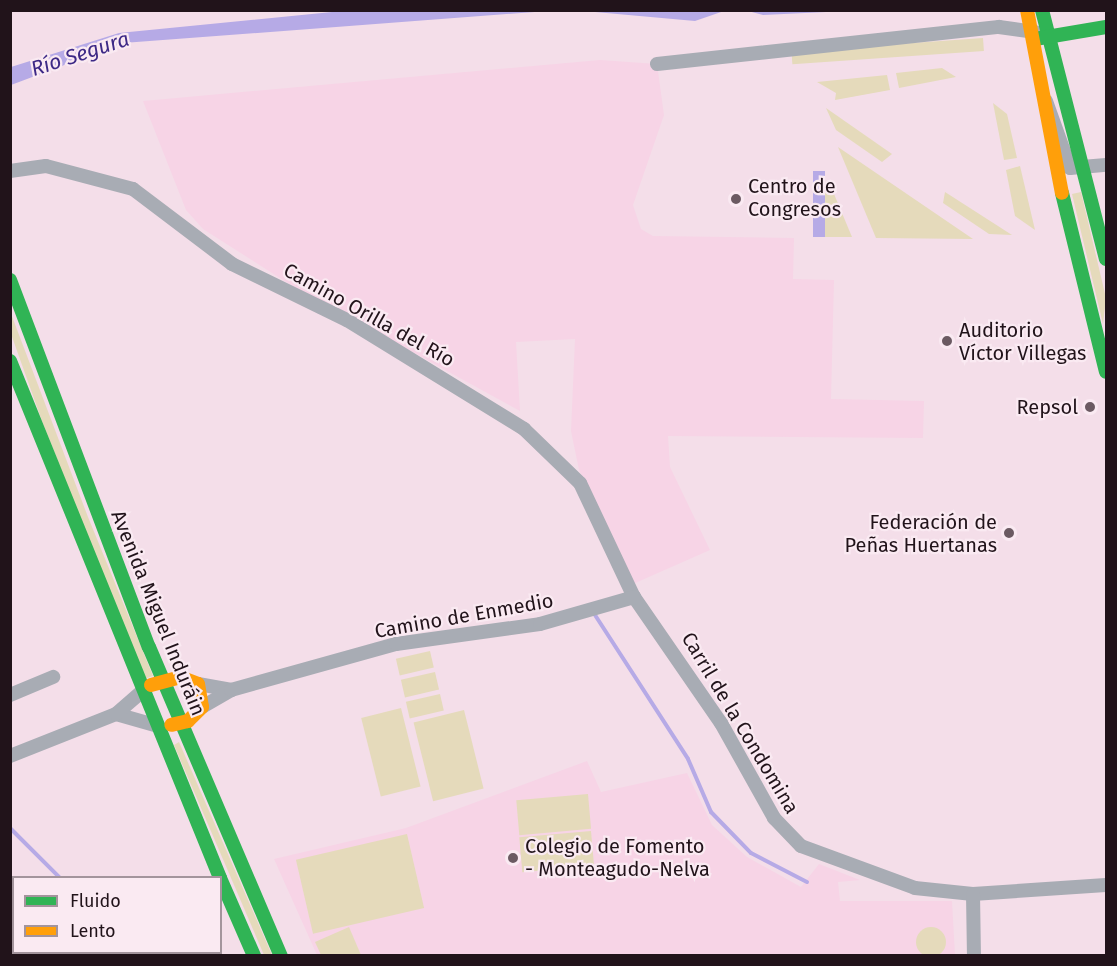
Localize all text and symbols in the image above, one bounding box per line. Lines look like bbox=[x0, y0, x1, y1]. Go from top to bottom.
water label: Río Segura bbox=[28, 26, 132, 82]
place label: Centro de Congresos bbox=[748, 175, 841, 222]
marker: Centro de Congresos bbox=[729, 192, 743, 206]
street label: Camino Orilla del Río bbox=[279, 258, 459, 372]
place label: Auditorio Víctor Villegas bbox=[959, 318, 1086, 365]
marker: Auditorio Víctor Villegas bbox=[940, 334, 954, 348]
place label: Repsol bbox=[1017, 395, 1078, 419]
marker: Repsol bbox=[1083, 400, 1097, 414]
street label: Avenida Miguel Induráin bbox=[106, 507, 210, 719]
place label: Federación de Peñas Huertanas bbox=[844, 510, 997, 557]
marker: Federación de Peñas Huertanas bbox=[1002, 526, 1016, 540]
street label: Camino de Enmedio bbox=[373, 588, 555, 644]
street label: Carril de la Condomina bbox=[676, 628, 804, 818]
place label: Colegio de Fomento - Monteagudo-Nelva bbox=[525, 834, 710, 881]
marker: Colegio de Fomento - Monteagudo-Nelva bbox=[506, 851, 520, 865]
legend bbox=[12, 876, 222, 954]
text: Fluido bbox=[70, 890, 121, 912]
text: Lento bbox=[70, 920, 116, 942]

